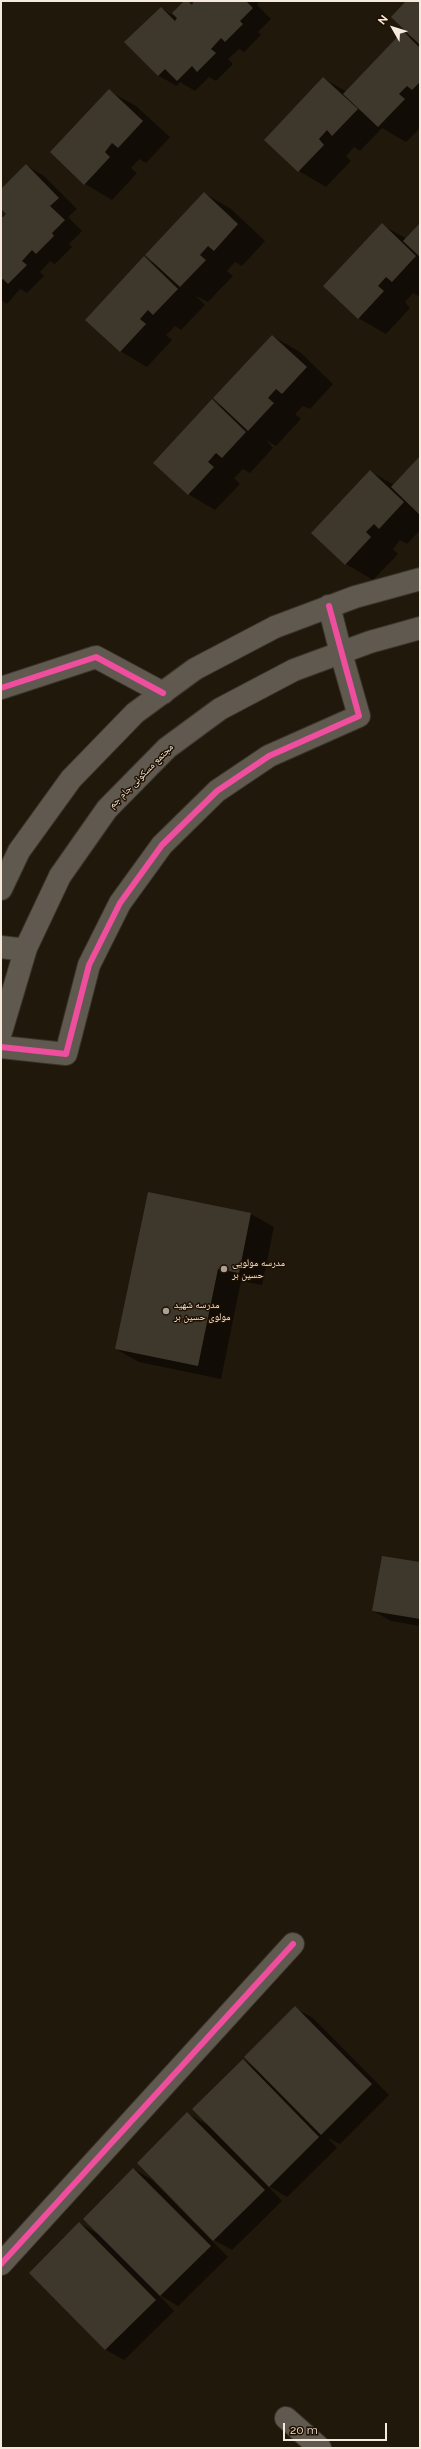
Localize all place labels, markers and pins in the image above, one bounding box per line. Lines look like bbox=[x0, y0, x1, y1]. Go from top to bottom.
place label: مدرسه مولویی حسین بر bbox=[232, 1257, 285, 1280]
marker: مدرسه مولویی حسین بر bbox=[219, 1264, 229, 1274]
place label: مدرسه شهید مولوی حسین بر bbox=[174, 1299, 231, 1322]
marker: مدرسه شهید مولوی حسین بر bbox=[161, 1306, 171, 1316]

